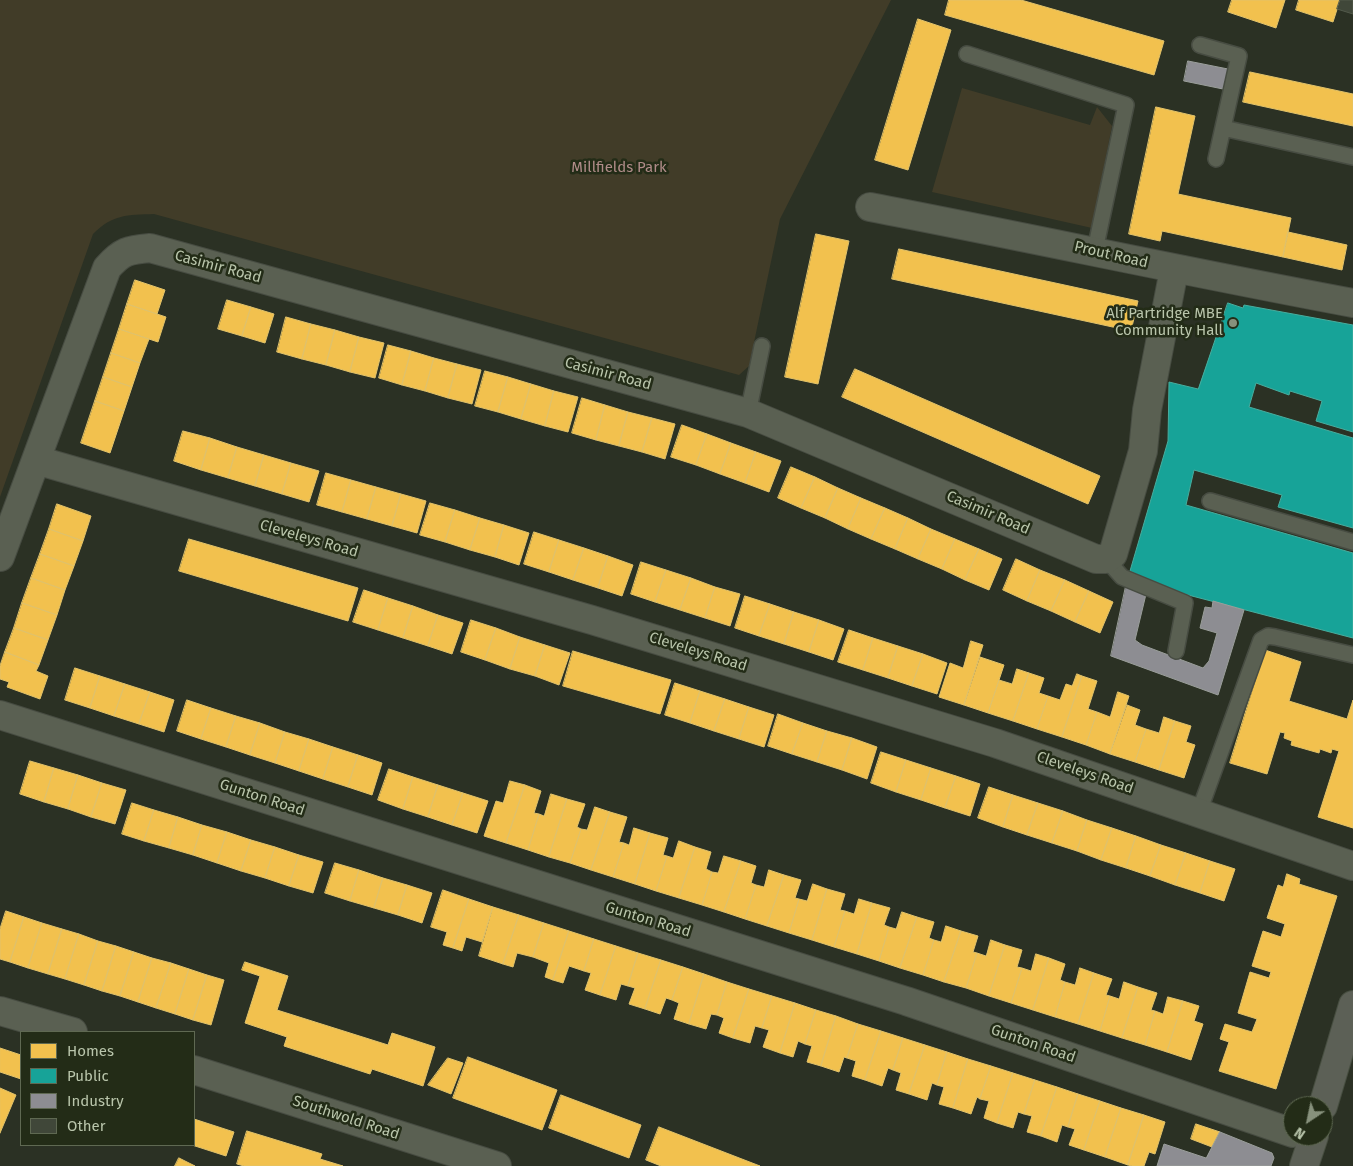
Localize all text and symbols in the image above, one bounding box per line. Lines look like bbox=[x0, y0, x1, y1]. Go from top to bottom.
park label: Millfields Park bbox=[571, 159, 667, 177]
street label: Prout Road bbox=[1072, 238, 1150, 272]
street label: Casimir Road bbox=[173, 247, 263, 287]
place label: Alf Partridge MBE Community Hall bbox=[1106, 305, 1223, 340]
marker: Alf Partridge MBE Community Hall bbox=[1227, 317, 1239, 329]
street label: Casimir Road bbox=[563, 354, 653, 394]
street label: Casimir Road bbox=[944, 487, 1032, 539]
street label: Cleveleys Road bbox=[258, 516, 360, 562]
street label: Cleveleys Road bbox=[647, 629, 749, 675]
street label: Cleveleys Road bbox=[1034, 748, 1136, 798]
street label: Gunton Road bbox=[217, 776, 307, 820]
street label: Gunton Road bbox=[603, 898, 693, 942]
street label: Gunton Road bbox=[988, 1021, 1078, 1067]
legend bbox=[20, 1031, 195, 1146]
text: Homes bbox=[67, 1042, 114, 1060]
text: Public bbox=[67, 1067, 109, 1085]
text: Industry bbox=[67, 1092, 124, 1110]
street label: Southwold Road bbox=[290, 1092, 402, 1144]
north arrow bbox=[1283, 1096, 1333, 1146]
text: Other bbox=[67, 1117, 106, 1135]
text: N bbox=[1291, 1123, 1309, 1143]

